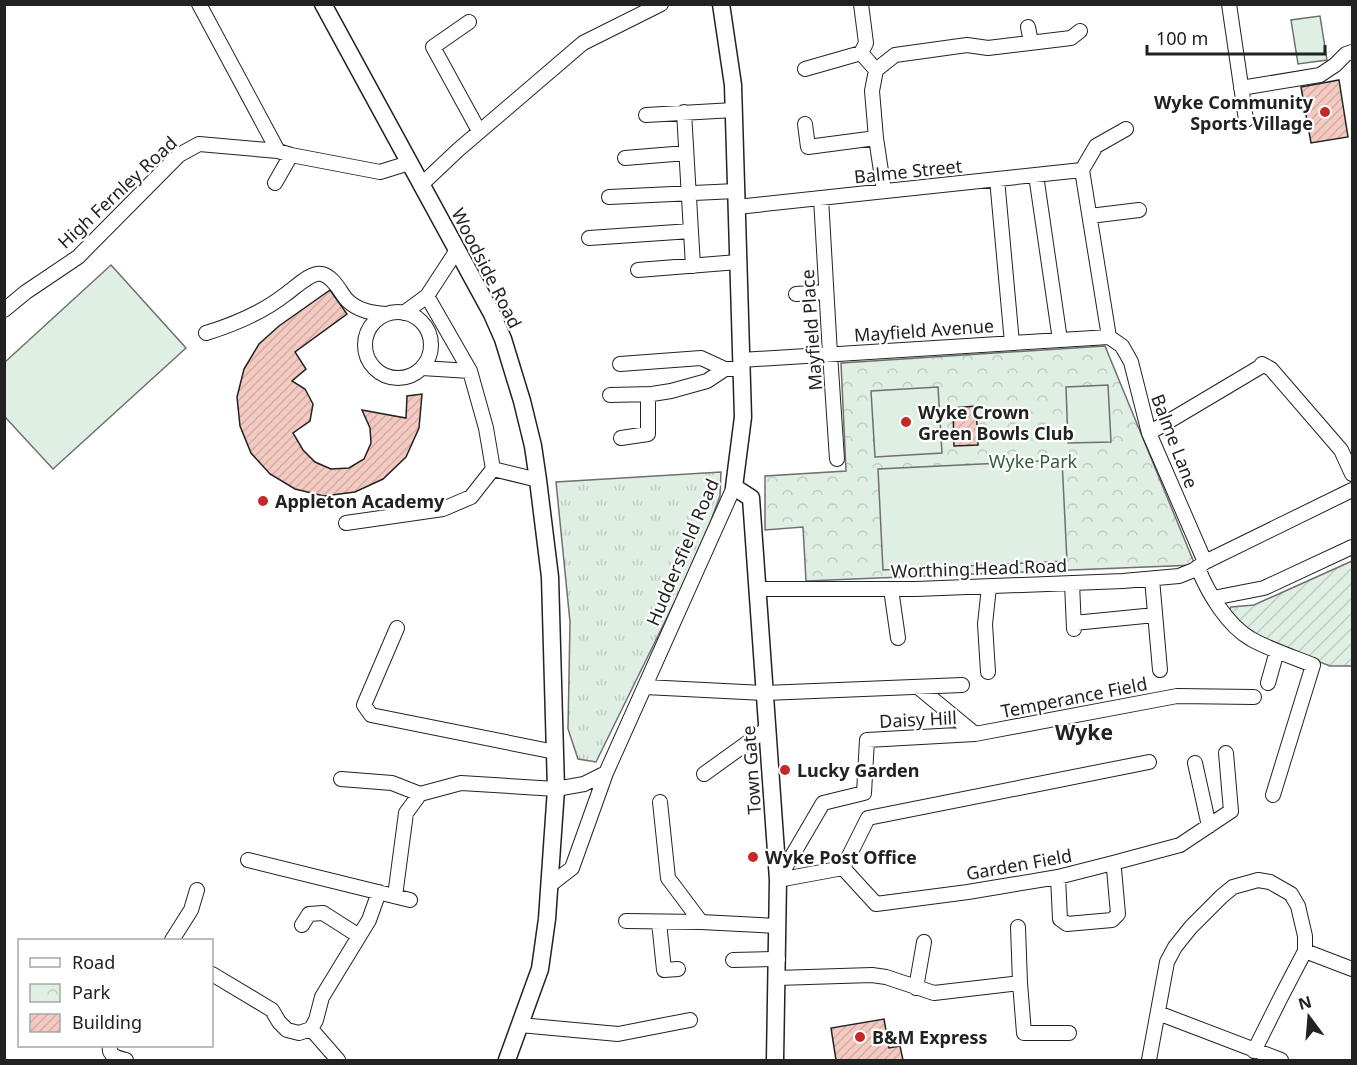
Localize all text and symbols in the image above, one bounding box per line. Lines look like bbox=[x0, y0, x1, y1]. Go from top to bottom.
scale bar bbox=[1147, 18, 1326, 56]
text: 100 m bbox=[1156, 26, 1208, 50]
place label: Wyke Community Sports Village bbox=[1154, 90, 1314, 135]
marker: Wyke Community Sports Village bbox=[1318, 105, 1332, 119]
street label: High Fernley Road bbox=[52, 131, 182, 253]
street label: Balme Street bbox=[853, 153, 964, 189]
street label: Woodside Road bbox=[446, 204, 528, 332]
street label: Mayfield Place bbox=[795, 269, 827, 391]
street label: Mayfield Avenue bbox=[853, 313, 995, 347]
street label: Balme Lane bbox=[1146, 391, 1204, 491]
place label: Wyke Crown Green Bowls Club bbox=[918, 400, 1074, 445]
marker: Wyke Crown Green Bowls Club bbox=[899, 415, 913, 429]
park label: Wyke Park bbox=[989, 449, 1078, 473]
street label: Huddersfield Road bbox=[640, 475, 724, 629]
place label: Appleton Academy bbox=[275, 489, 445, 513]
marker: Appleton Academy bbox=[256, 494, 270, 508]
street label: Worthing Head Road bbox=[890, 553, 1068, 583]
street label: Temperance Field bbox=[999, 671, 1149, 723]
street label: Daisy Hill bbox=[879, 705, 957, 733]
district label: Wyke bbox=[1055, 718, 1113, 746]
street label: Town Gate bbox=[736, 725, 766, 815]
place label: Lucky Garden bbox=[797, 758, 920, 782]
marker: Lucky Garden bbox=[778, 763, 792, 777]
street label: Garden Field bbox=[964, 843, 1074, 885]
place label: Wyke Post Office bbox=[765, 845, 917, 869]
marker: Wyke Post Office bbox=[746, 850, 760, 864]
legend bbox=[18, 939, 213, 1047]
text: Road bbox=[72, 950, 115, 974]
text: Park bbox=[72, 980, 110, 1004]
north arrow bbox=[1279, 987, 1339, 1047]
text: N bbox=[1296, 990, 1314, 1015]
text: Building bbox=[72, 1010, 142, 1034]
place label: B&M Express bbox=[872, 1025, 988, 1049]
marker: B&M Express bbox=[853, 1030, 867, 1044]

